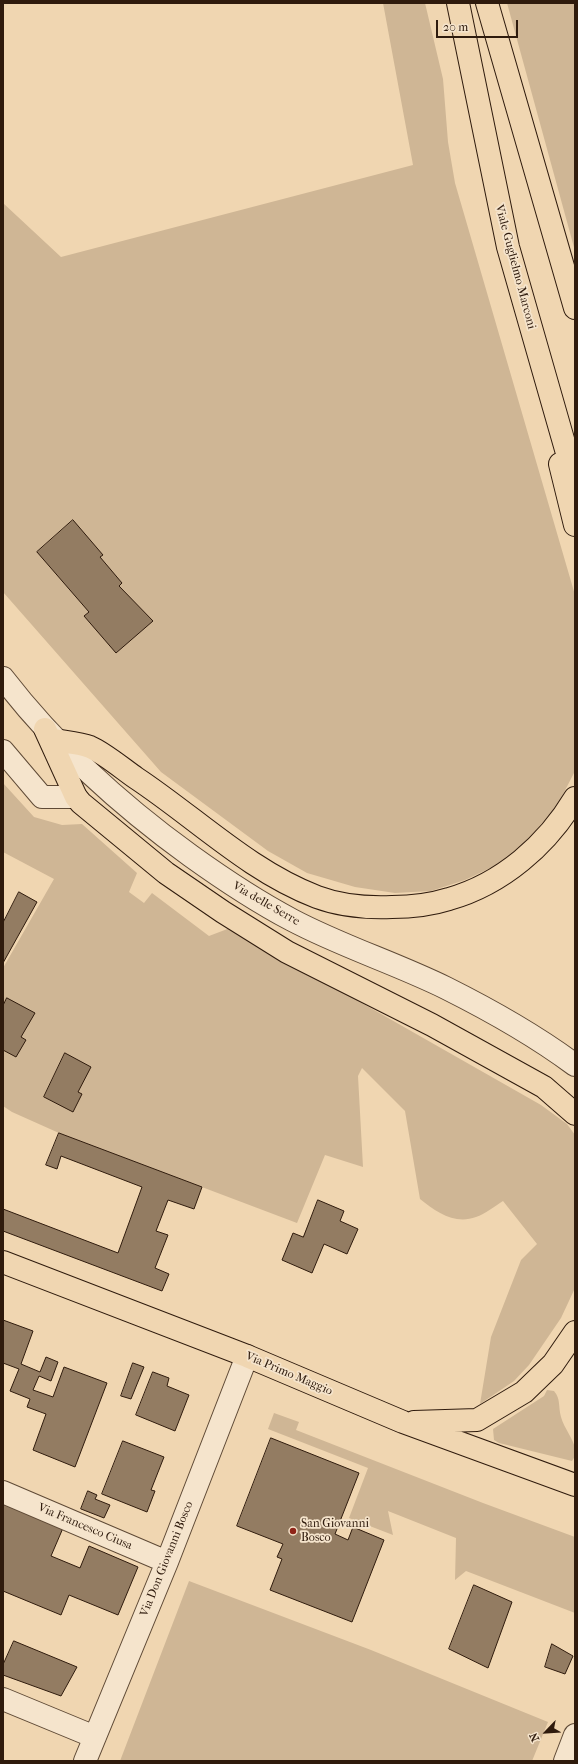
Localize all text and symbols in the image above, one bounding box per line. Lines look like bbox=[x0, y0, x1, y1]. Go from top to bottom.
scale bar bbox=[438, 12, 520, 38]
text: 20 m bbox=[443, 20, 468, 34]
street label: Viale Guglielmo Marconi bbox=[491, 203, 539, 331]
street label: Via delle Serre bbox=[230, 879, 302, 929]
street label: Via Primo Maggio bbox=[243, 1349, 335, 1399]
street label: Via Don Giovanni Bosco bbox=[137, 1499, 197, 1619]
street label: Via Francesco Ciusa bbox=[36, 1501, 134, 1553]
place label: San Giovanni Bosco bbox=[301, 1517, 369, 1545]
marker: San Giovanni Bosco bbox=[288, 1526, 298, 1536]
north arrow bbox=[526, 1712, 566, 1752]
text: N bbox=[527, 1731, 542, 1744]

